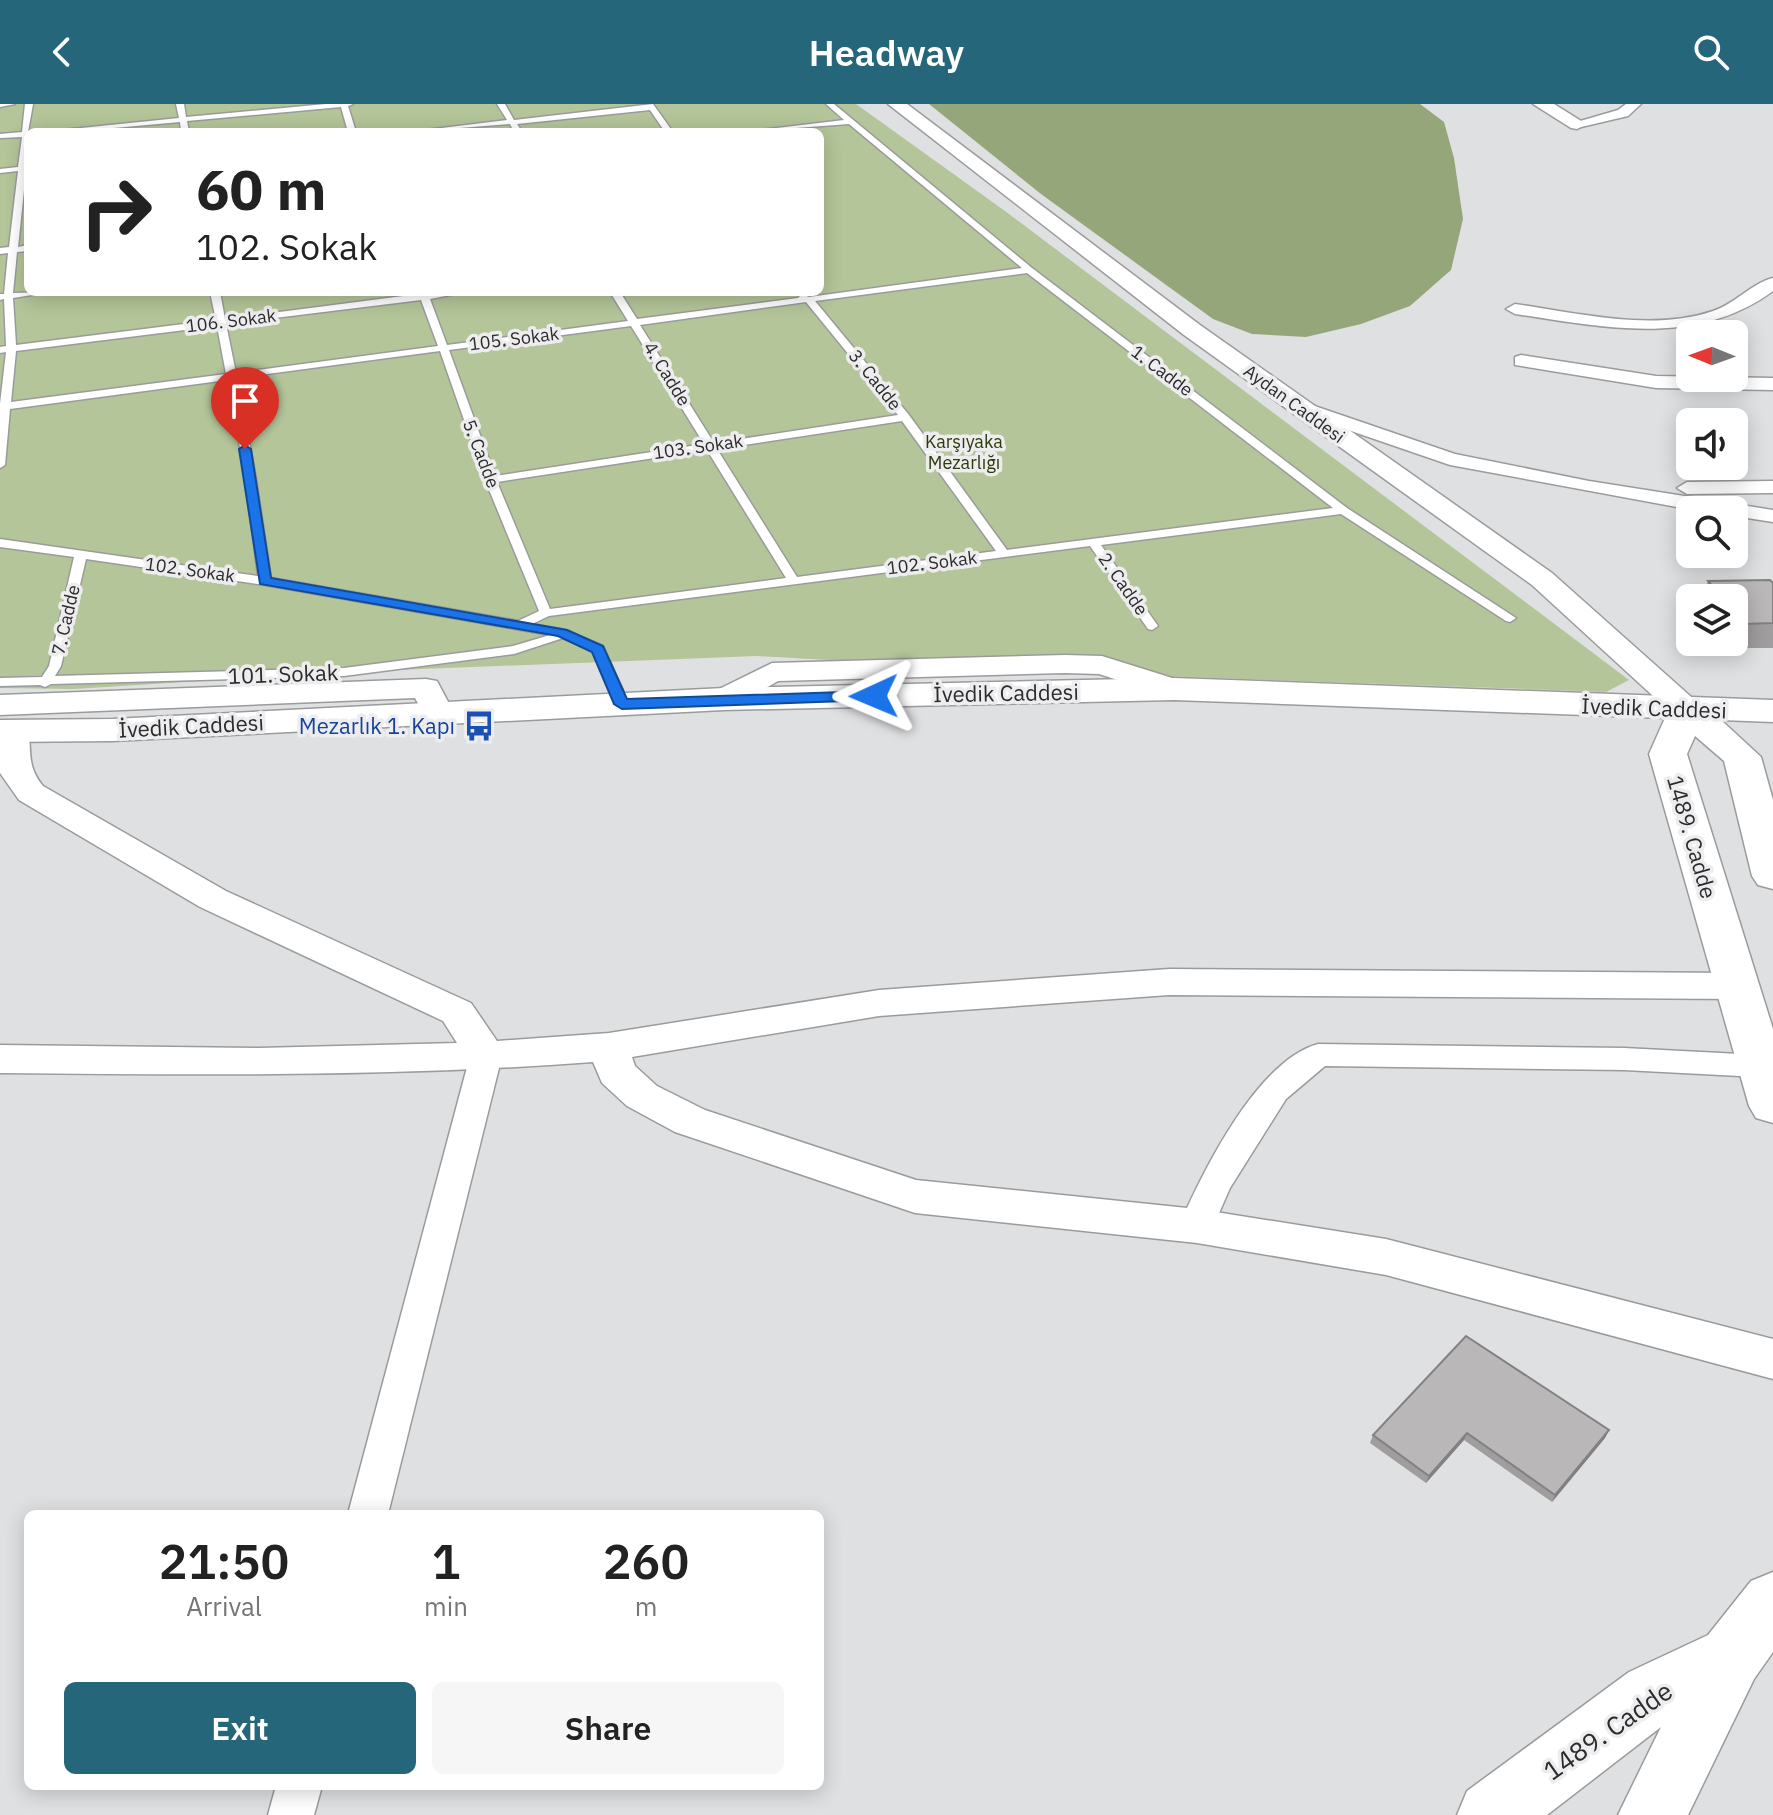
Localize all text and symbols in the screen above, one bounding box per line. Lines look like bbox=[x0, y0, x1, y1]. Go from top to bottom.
text: Headway bbox=[809, 29, 964, 76]
icon: back bbox=[40, 30, 84, 74]
icon: search bbox=[1689, 30, 1733, 74]
text: 60 m bbox=[196, 153, 326, 225]
icon: right bbox=[64, 160, 168, 264]
text: 102. Sokak bbox=[196, 223, 377, 270]
street label: 106. Sokak bbox=[185, 304, 278, 337]
north arrow bbox=[1676, 320, 1748, 392]
map controls bbox=[1676, 320, 1748, 656]
street label: 105. Sokak bbox=[468, 322, 561, 355]
street label: 4. Cadde bbox=[639, 337, 696, 410]
street label: 1. Cadde bbox=[1127, 340, 1198, 401]
street label: 3. Cadde bbox=[844, 345, 907, 415]
street label: Aydan Caddesi bbox=[1239, 359, 1349, 448]
pin bbox=[211, 367, 279, 449]
icon: arrive bbox=[223, 379, 267, 423]
button: sound bbox=[1676, 408, 1748, 480]
street label: 5. Cadde bbox=[458, 416, 505, 491]
street label: 103. Sokak bbox=[651, 429, 745, 464]
park label: Karşıyaka Mezarlığı bbox=[925, 430, 1003, 474]
button: search bbox=[1676, 496, 1748, 568]
street label: 102. Sokak bbox=[886, 546, 979, 579]
street label: 2. Cadde bbox=[1093, 548, 1153, 620]
street label: 102. Sokak bbox=[144, 552, 237, 587]
street label: 7. Cadde bbox=[46, 582, 85, 657]
button: layers bbox=[1676, 584, 1748, 656]
position arrow bbox=[832, 654, 916, 738]
street label: 101. Sokak bbox=[227, 657, 339, 690]
street label: İvedik Caddesi bbox=[933, 677, 1079, 708]
street label: İvedik Caddesi bbox=[1581, 690, 1727, 725]
street label: İvedik Caddesi bbox=[117, 707, 265, 744]
bus stop icon: Mezarlık 1. Kapı bbox=[462, 709, 496, 743]
place label: Mezarlık 1. Kapı bbox=[299, 711, 455, 740]
street label: 1489. Cadde bbox=[1661, 772, 1724, 902]
text: 21:50 bbox=[159, 1530, 289, 1592]
text: 1 bbox=[432, 1530, 460, 1592]
text: 260 bbox=[603, 1530, 689, 1592]
text: Arrival bbox=[186, 1589, 262, 1623]
text: min bbox=[424, 1589, 468, 1623]
text: m bbox=[635, 1589, 657, 1623]
street label: 1489. Cadde bbox=[1536, 1673, 1679, 1787]
button: Exit bbox=[64, 1682, 416, 1774]
button: Share bbox=[432, 1682, 784, 1774]

